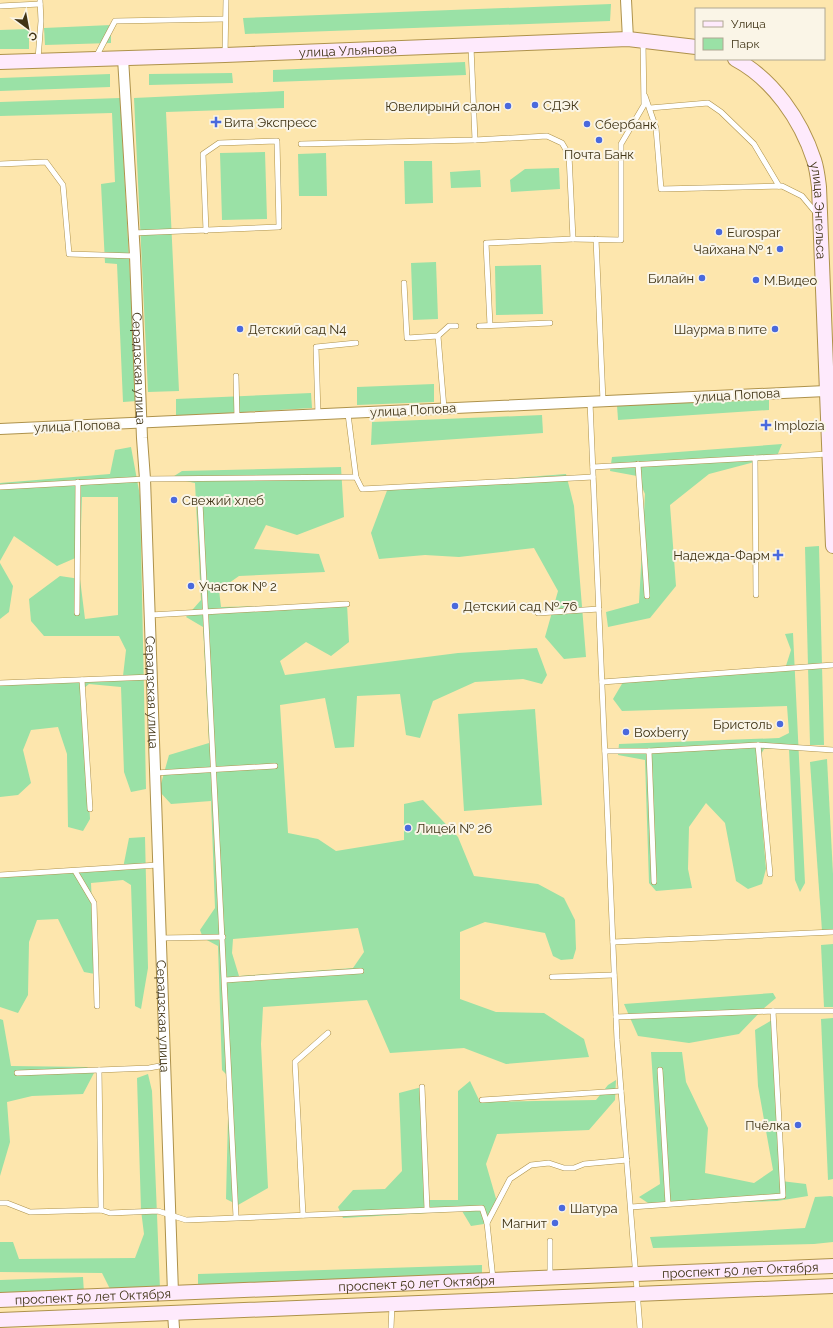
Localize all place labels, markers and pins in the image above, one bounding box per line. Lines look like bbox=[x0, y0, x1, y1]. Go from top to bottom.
place label: СДЭК bbox=[543, 98, 579, 113]
place label: Ювелирынй салон bbox=[385, 99, 500, 114]
marker: СДЭК bbox=[530, 100, 540, 110]
marker: Ювелирынй салон bbox=[503, 101, 513, 111]
place label: Вита Экспресс bbox=[224, 115, 317, 130]
marker: Вита Экспресс bbox=[211, 117, 221, 127]
place label: Сбербанк bbox=[595, 117, 657, 132]
marker: Сбербанк bbox=[582, 119, 592, 129]
marker: Почта Банк bbox=[594, 135, 604, 145]
place label: Почта Банк bbox=[564, 147, 634, 162]
place label: Eurospar bbox=[727, 225, 781, 240]
marker: Eurospar bbox=[714, 227, 724, 237]
place label: Чайхана № 1 bbox=[694, 242, 772, 257]
marker: Чайхана № 1 bbox=[775, 244, 785, 254]
place label: Билайн bbox=[648, 271, 694, 286]
marker: Билайн bbox=[697, 273, 707, 283]
place label: М.Видео bbox=[764, 273, 817, 288]
marker: М.Видео bbox=[751, 275, 761, 285]
place label: Детский сад N4 bbox=[248, 322, 346, 337]
place label: Шаурма в пите bbox=[674, 322, 767, 337]
marker: Детский сад N4 bbox=[235, 324, 245, 334]
marker: Шаурма в пите bbox=[770, 324, 780, 334]
place label: Implozia bbox=[774, 418, 825, 433]
marker: Implozia bbox=[761, 420, 771, 430]
place label: Свежий хлеб bbox=[182, 493, 264, 508]
marker: Свежий хлеб bbox=[169, 495, 179, 505]
place label: Надежда-Фарм bbox=[673, 548, 770, 563]
marker: Надежда-Фарм bbox=[773, 550, 783, 560]
place label: Участок № 2 bbox=[199, 579, 277, 594]
marker: Участок № 2 bbox=[186, 581, 196, 591]
place label: Детский сад № 76 bbox=[463, 599, 577, 614]
marker: Детский сад № 76 bbox=[450, 601, 460, 611]
place label: Бристоль bbox=[713, 717, 772, 732]
marker: Бристоль bbox=[775, 719, 785, 729]
place label: Boxberry bbox=[634, 725, 688, 740]
marker: Boxberry bbox=[621, 727, 631, 737]
place label: Лицей № 26 bbox=[416, 821, 492, 836]
marker: Лицей № 26 bbox=[403, 823, 413, 833]
place label: Пчёлка bbox=[745, 1118, 790, 1133]
marker: Пчёлка bbox=[793, 1120, 803, 1130]
place label: Шатура bbox=[570, 1201, 618, 1216]
marker: Шатура bbox=[557, 1203, 567, 1213]
place label: Магнит bbox=[502, 1216, 547, 1231]
marker: Магнит bbox=[550, 1218, 560, 1228]

